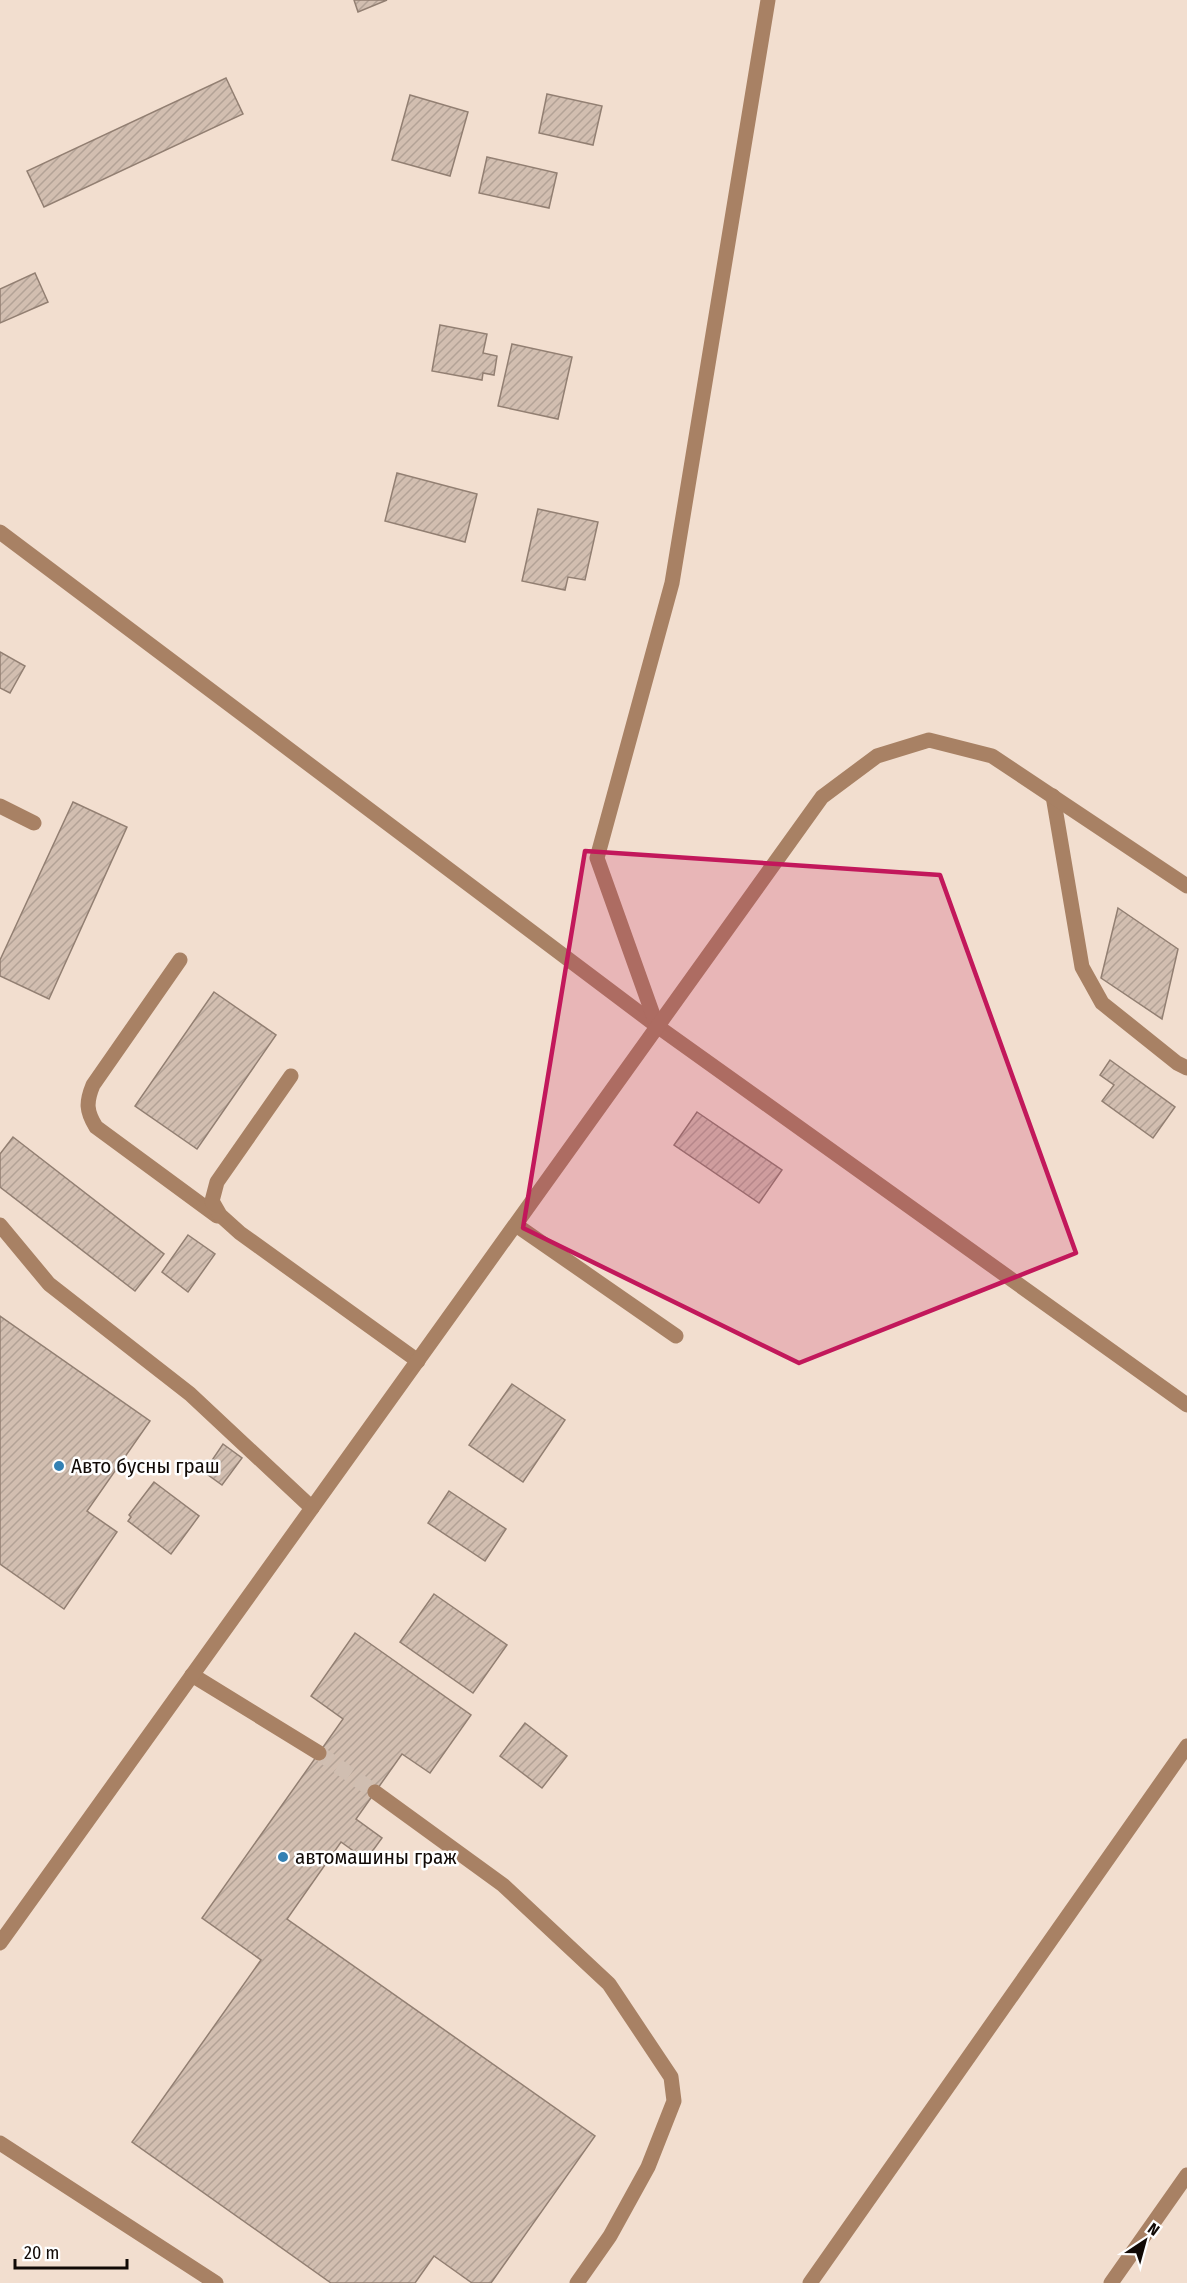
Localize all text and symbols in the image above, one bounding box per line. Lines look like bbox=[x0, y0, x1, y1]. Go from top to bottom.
place label: Авто бусны граш bbox=[71, 1453, 220, 1479]
marker: Авто бусны граш bbox=[52, 1459, 66, 1473]
place label: автомашины граж bbox=[295, 1844, 457, 1870]
marker: автомашины граж bbox=[276, 1850, 290, 1864]
north arrow bbox=[1115, 2211, 1175, 2271]
text: N bbox=[1144, 2219, 1163, 2240]
scale bar bbox=[15, 2232, 128, 2270]
text: 20 m bbox=[24, 2242, 59, 2264]

